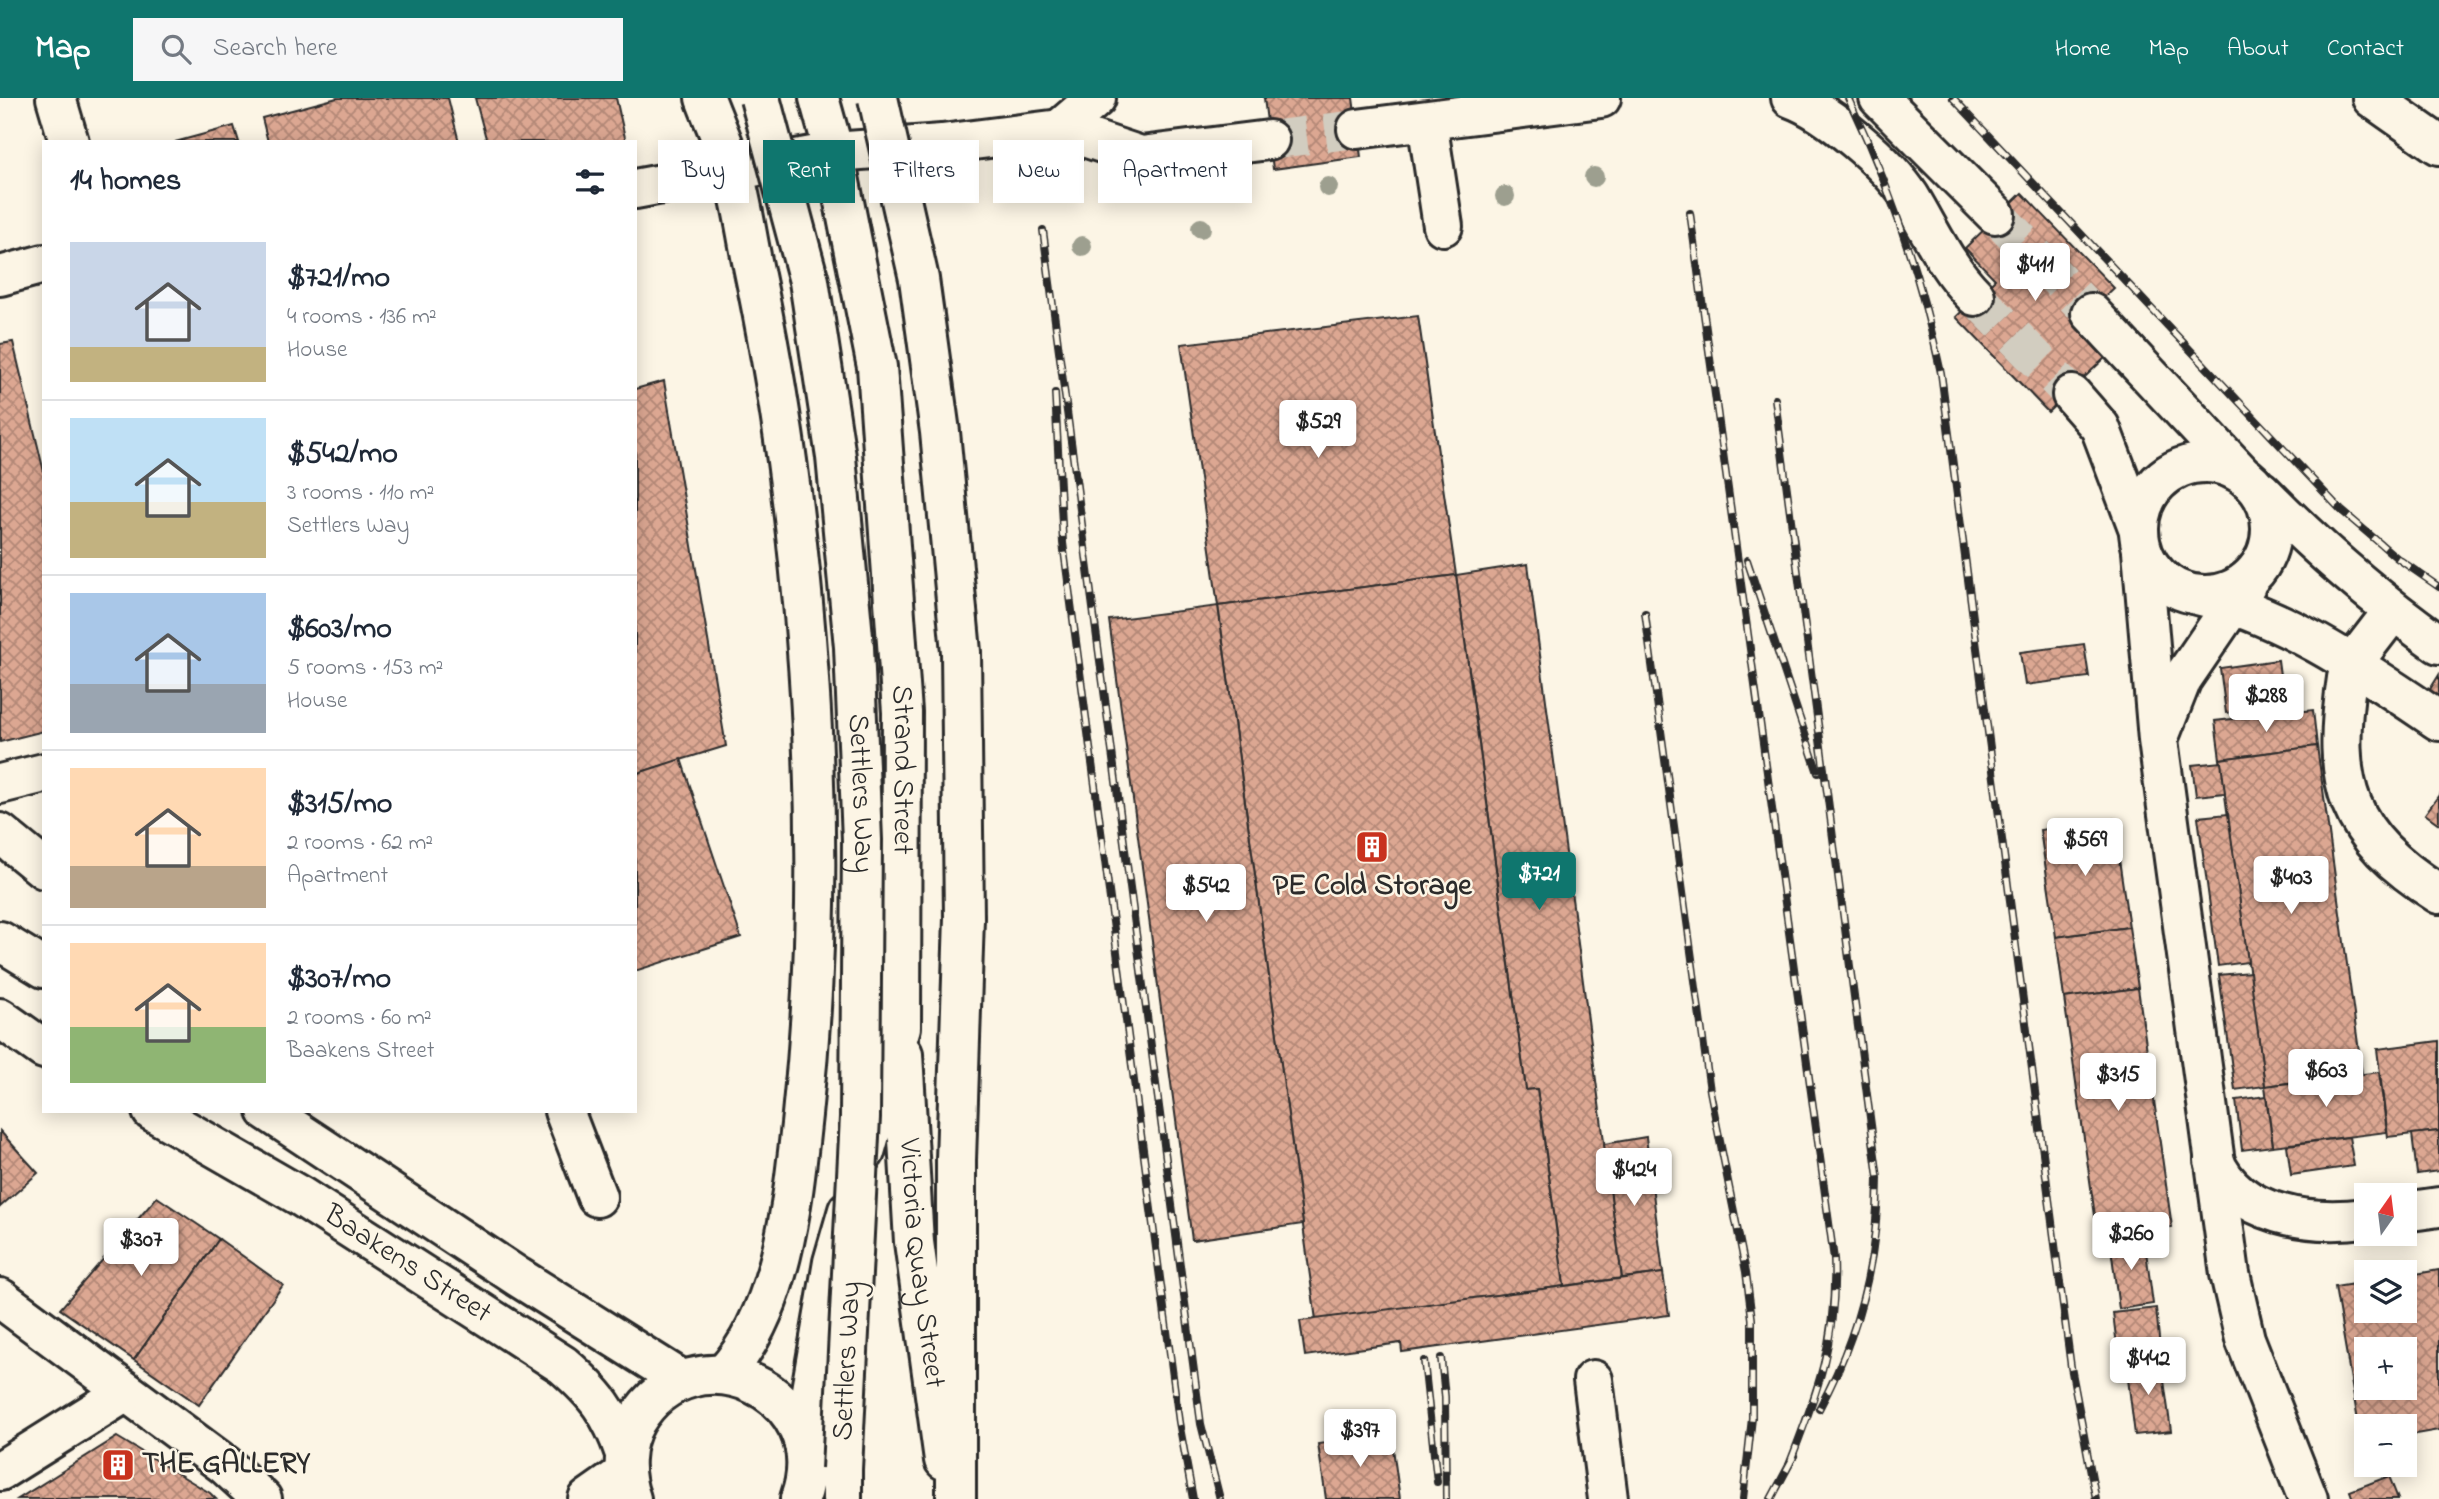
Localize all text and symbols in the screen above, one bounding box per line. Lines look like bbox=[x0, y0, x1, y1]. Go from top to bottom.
search box bbox=[133, 18, 623, 81]
text: Map bbox=[35, 25, 91, 73]
icon: search bbox=[157, 30, 195, 68]
text: Search here bbox=[213, 30, 337, 68]
text: Home bbox=[2055, 32, 2111, 67]
text: Map bbox=[2149, 32, 2189, 67]
text: About bbox=[2227, 32, 2289, 67]
text: Contact bbox=[2327, 32, 2404, 67]
chip: Buy bbox=[658, 140, 749, 203]
chip: Rent bbox=[763, 140, 855, 203]
chip: Filters bbox=[869, 140, 979, 203]
chip: New bbox=[993, 140, 1084, 203]
chip: Apartment bbox=[1098, 140, 1252, 203]
text: 14 homes bbox=[70, 160, 181, 204]
icon: filters bbox=[571, 163, 609, 201]
pin: $411 bbox=[1994, 244, 2076, 303]
text: $411 bbox=[2016, 249, 2054, 282]
text: $721/mo bbox=[287, 257, 390, 301]
icon: home bbox=[126, 270, 210, 354]
text: 4 rooms · 136 m² bbox=[287, 301, 437, 334]
text: House bbox=[287, 334, 347, 367]
pin: $529 bbox=[1277, 400, 1359, 460]
text: $529 bbox=[1295, 406, 1341, 439]
text: $542/mo bbox=[287, 433, 398, 477]
icon: home bbox=[126, 446, 210, 530]
text: 3 rooms · 110 m² bbox=[287, 477, 434, 510]
text: Settlers Way bbox=[287, 510, 409, 543]
text: $603/mo bbox=[287, 608, 392, 652]
icon: home bbox=[126, 621, 210, 705]
text: 5 rooms · 153 m² bbox=[287, 652, 443, 685]
pin: $288 bbox=[2225, 674, 2307, 734]
text: $288 bbox=[2245, 680, 2287, 713]
street label: Strand Street bbox=[878, 683, 924, 855]
text: House bbox=[287, 685, 347, 718]
street label: Settlers Way bbox=[835, 713, 884, 873]
text: $315/mo bbox=[287, 783, 392, 827]
icon: home bbox=[126, 796, 210, 880]
pin: $569 bbox=[2044, 818, 2126, 878]
text: $569 bbox=[2063, 824, 2107, 857]
text: 2 rooms · 62 m² bbox=[287, 827, 433, 860]
building icon: PE Cold Storage bbox=[1353, 828, 1391, 866]
pin: $721 bbox=[1498, 852, 1580, 912]
pin: $403 bbox=[2250, 856, 2332, 916]
text: $721 bbox=[1518, 858, 1560, 891]
text: Apartment bbox=[287, 860, 388, 893]
text: $403 bbox=[2270, 862, 2312, 895]
pin: $542 bbox=[1165, 864, 1247, 924]
place label: PE Cold Storage bbox=[1272, 865, 1473, 910]
text: $542 bbox=[1182, 870, 1230, 903]
text: $307/mo bbox=[287, 958, 391, 1002]
icon: home bbox=[126, 971, 210, 1055]
text: 2 rooms · 60 m² bbox=[287, 1002, 432, 1035]
text: Baakens Street bbox=[287, 1035, 434, 1068]
pin: $603 bbox=[2285, 1049, 2367, 1109]
pin: $315 bbox=[2077, 1054, 2159, 1113]
text: $603 bbox=[2304, 1055, 2348, 1088]
text: $315 bbox=[2096, 1059, 2140, 1092]
street label: Victoria Quay Street bbox=[886, 1136, 956, 1391]
pin: $424 bbox=[1593, 1148, 1675, 1208]
text: $424 bbox=[1612, 1154, 1656, 1187]
north arrow bbox=[2354, 1183, 2417, 1246]
map controls bbox=[2354, 1183, 2417, 1477]
street label: Baakens Street bbox=[313, 1194, 500, 1335]
pin: $260 bbox=[2090, 1212, 2172, 1272]
pin: $307 bbox=[100, 1218, 182, 1278]
text: $260 bbox=[2108, 1218, 2154, 1251]
text: $307 bbox=[120, 1224, 162, 1257]
button: layers bbox=[2354, 1260, 2417, 1323]
street label: Settlers Way bbox=[822, 1280, 874, 1442]
button: + bbox=[2354, 1337, 2417, 1400]
pin: $442 bbox=[2107, 1338, 2189, 1397]
text: $442 bbox=[2126, 1343, 2170, 1376]
pin: $397 bbox=[1319, 1410, 1401, 1469]
button: − bbox=[2354, 1414, 2417, 1477]
text: $397 bbox=[1340, 1415, 1380, 1448]
place label: THE GALLERY bbox=[142, 1443, 312, 1487]
building icon: THE GALLERY bbox=[99, 1446, 137, 1484]

